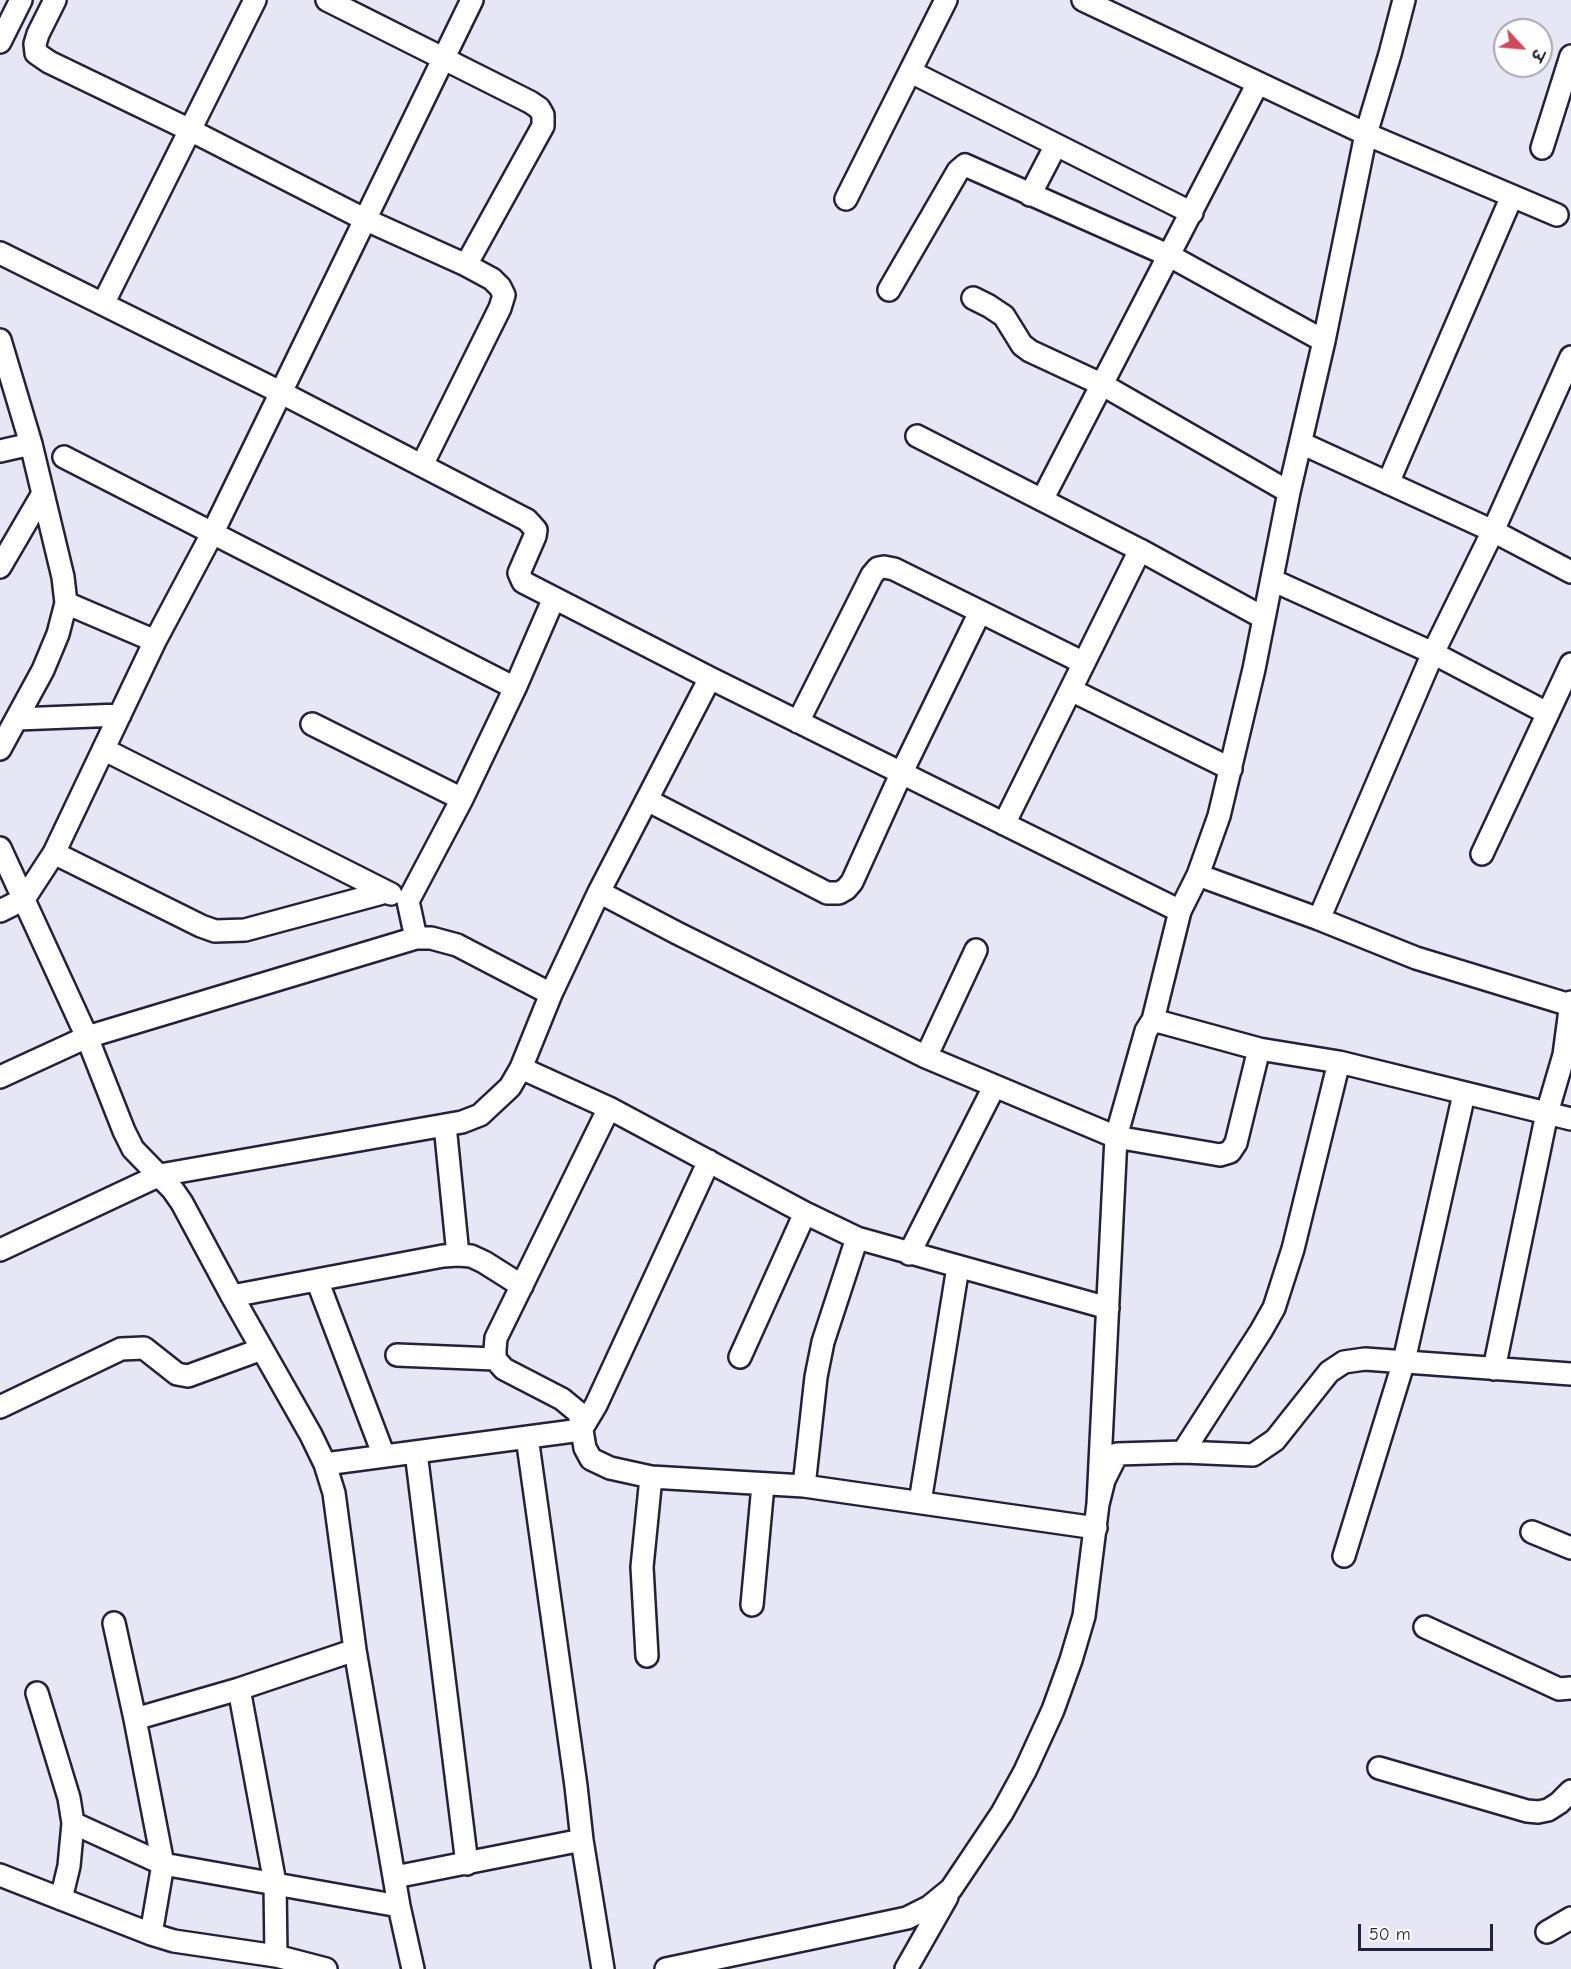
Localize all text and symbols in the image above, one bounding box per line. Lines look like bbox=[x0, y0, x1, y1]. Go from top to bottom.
north arrow bbox=[1493, 18, 1553, 78]
text: उ bbox=[1527, 46, 1548, 64]
scale bar bbox=[1361, 1912, 1496, 1950]
text: 50 m bbox=[1369, 1924, 1411, 1945]

